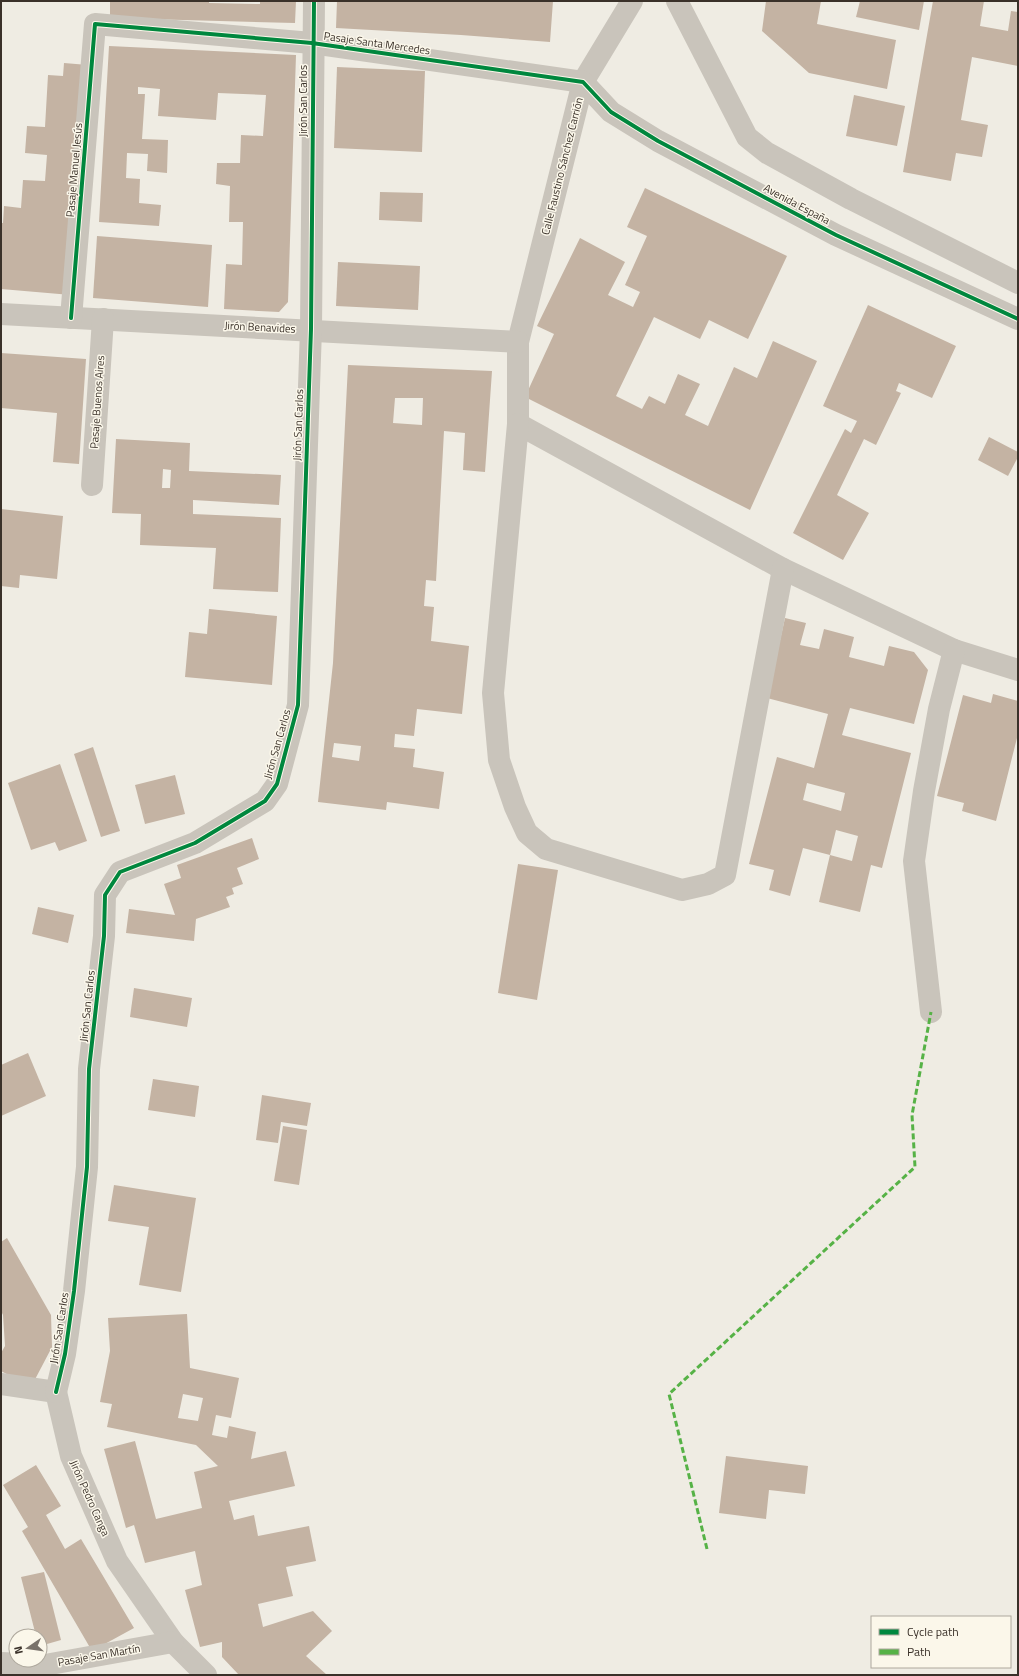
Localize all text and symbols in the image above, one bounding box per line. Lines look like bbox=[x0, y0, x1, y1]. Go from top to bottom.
street label: Pasaje Santa Mercedes bbox=[323, 28, 431, 58]
street label: Jirón San Carlos bbox=[295, 65, 311, 137]
street label: Calle Faustino Sánchez Carrión bbox=[537, 96, 587, 236]
street label: Pasaje Manuel Jesús bbox=[62, 122, 86, 218]
street label: Avenida España bbox=[761, 180, 833, 228]
street label: Jirón Benavides bbox=[224, 317, 296, 337]
street label: Pasaje Buenos Aires bbox=[86, 355, 108, 449]
street label: Jirón San Carlos bbox=[289, 389, 307, 461]
street label: Jirón San Carlos bbox=[259, 707, 295, 781]
street label: Jirón San Carlos bbox=[75, 969, 99, 1043]
street label: Jirón San Carlos bbox=[45, 1291, 73, 1365]
street label: Jirón Pedro Canga bbox=[66, 1457, 114, 1539]
legend bbox=[871, 1616, 1011, 1668]
text: Cycle path bbox=[907, 1622, 959, 1641]
north arrow bbox=[8, 1628, 48, 1668]
street label: Pasaje San Martín bbox=[56, 1640, 142, 1670]
text: Path bbox=[907, 1642, 931, 1661]
text: N bbox=[10, 1645, 27, 1656]

